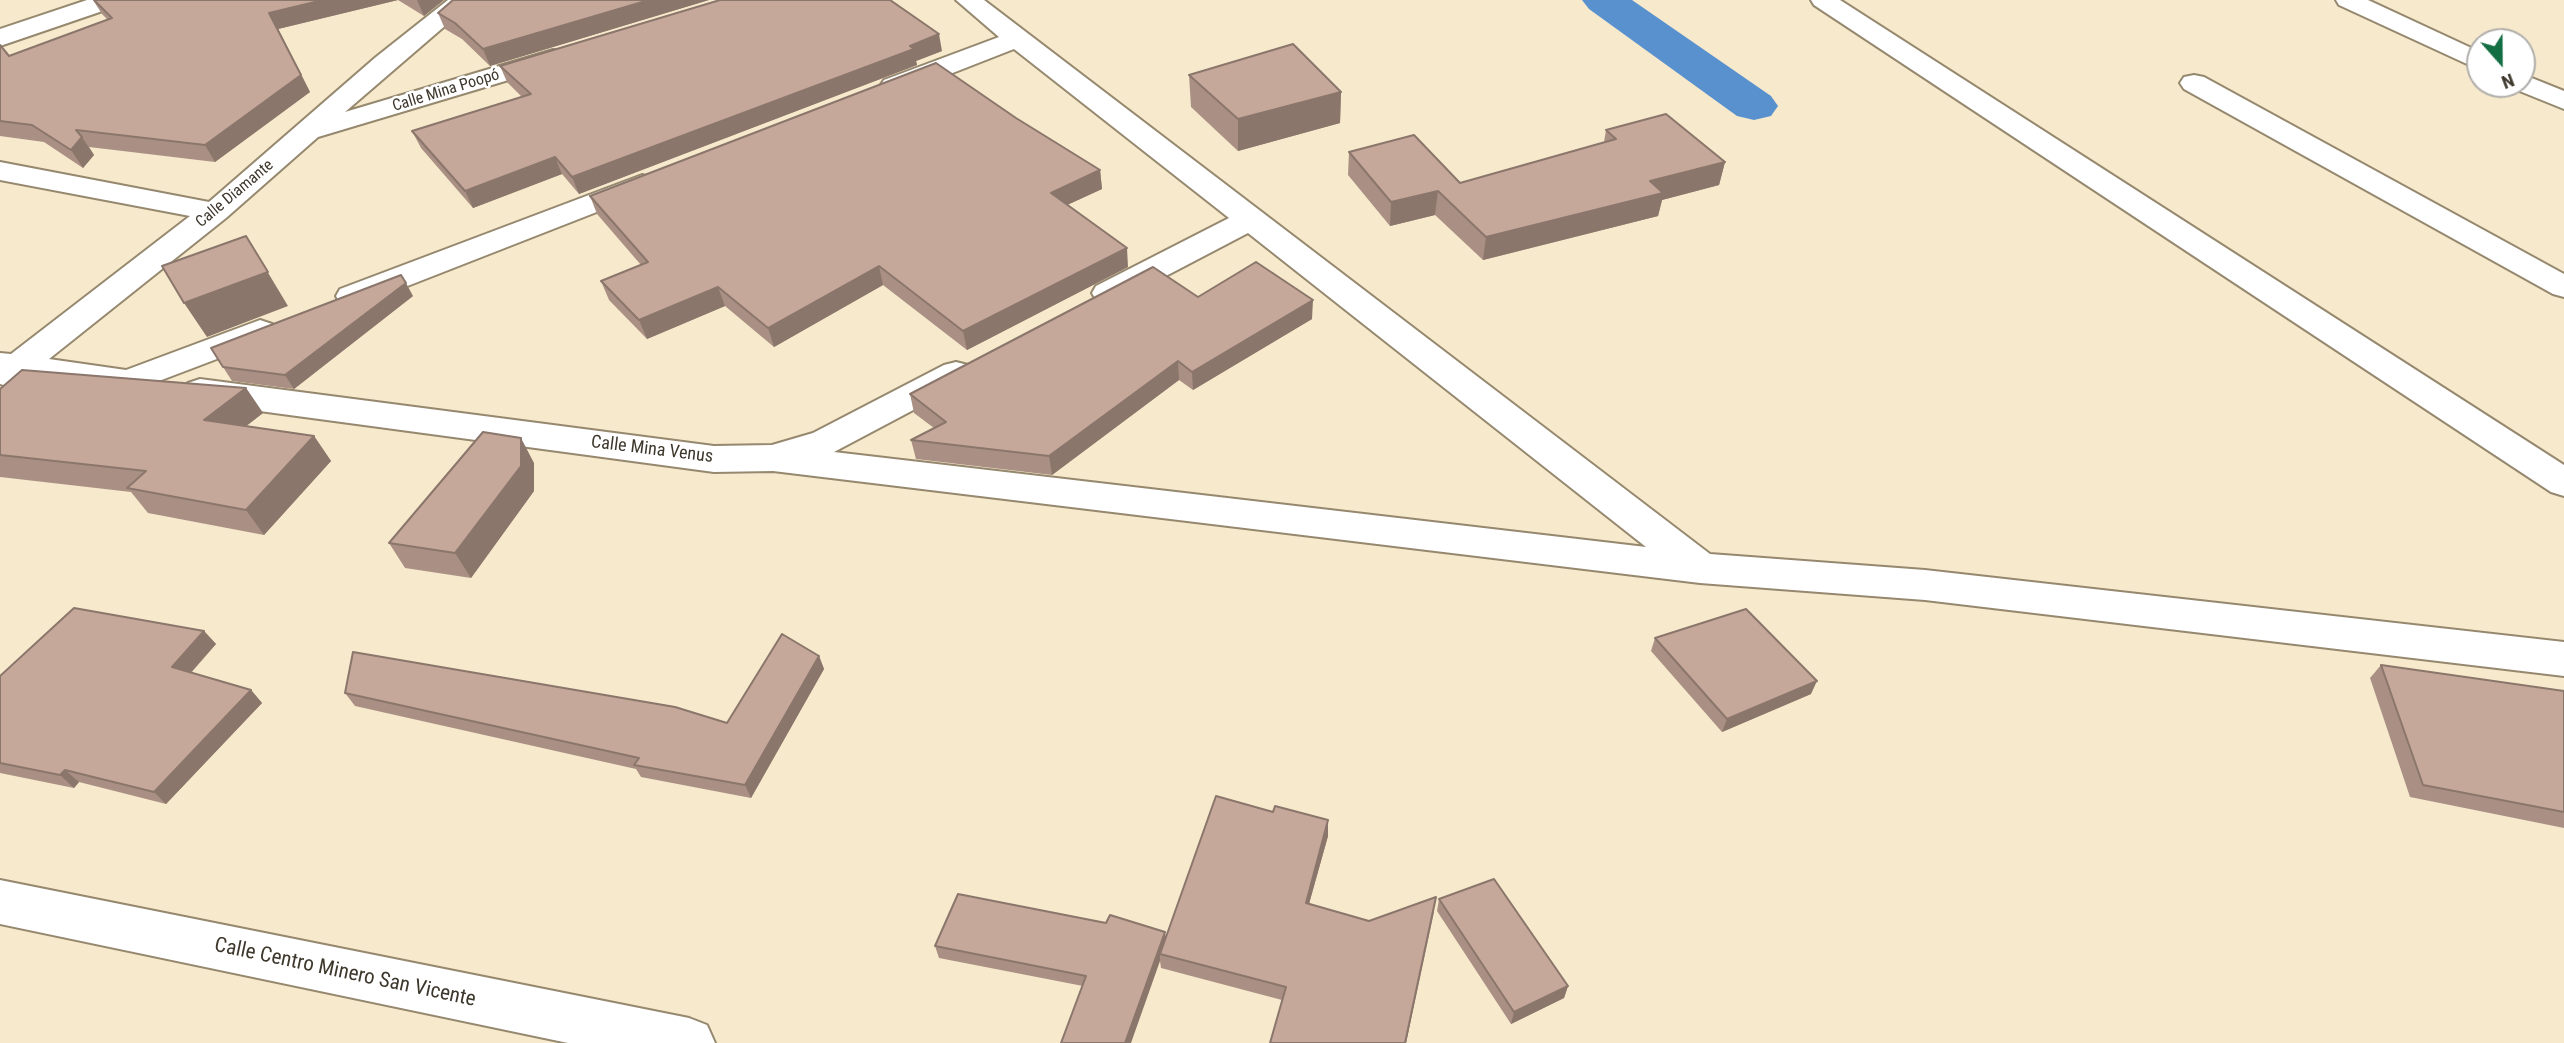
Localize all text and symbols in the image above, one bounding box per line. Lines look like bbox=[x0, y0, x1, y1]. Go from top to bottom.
north arrow bbox=[2466, 28, 2536, 98]
street label: Calle Mina Poopó bbox=[390, 66, 502, 116]
text: N bbox=[2498, 68, 2518, 94]
street label: Calle Diamante bbox=[192, 156, 278, 232]
street label: Calle Mina Venus bbox=[590, 432, 714, 468]
street label: Calle Centro Minero San Vicente bbox=[212, 933, 478, 1013]

